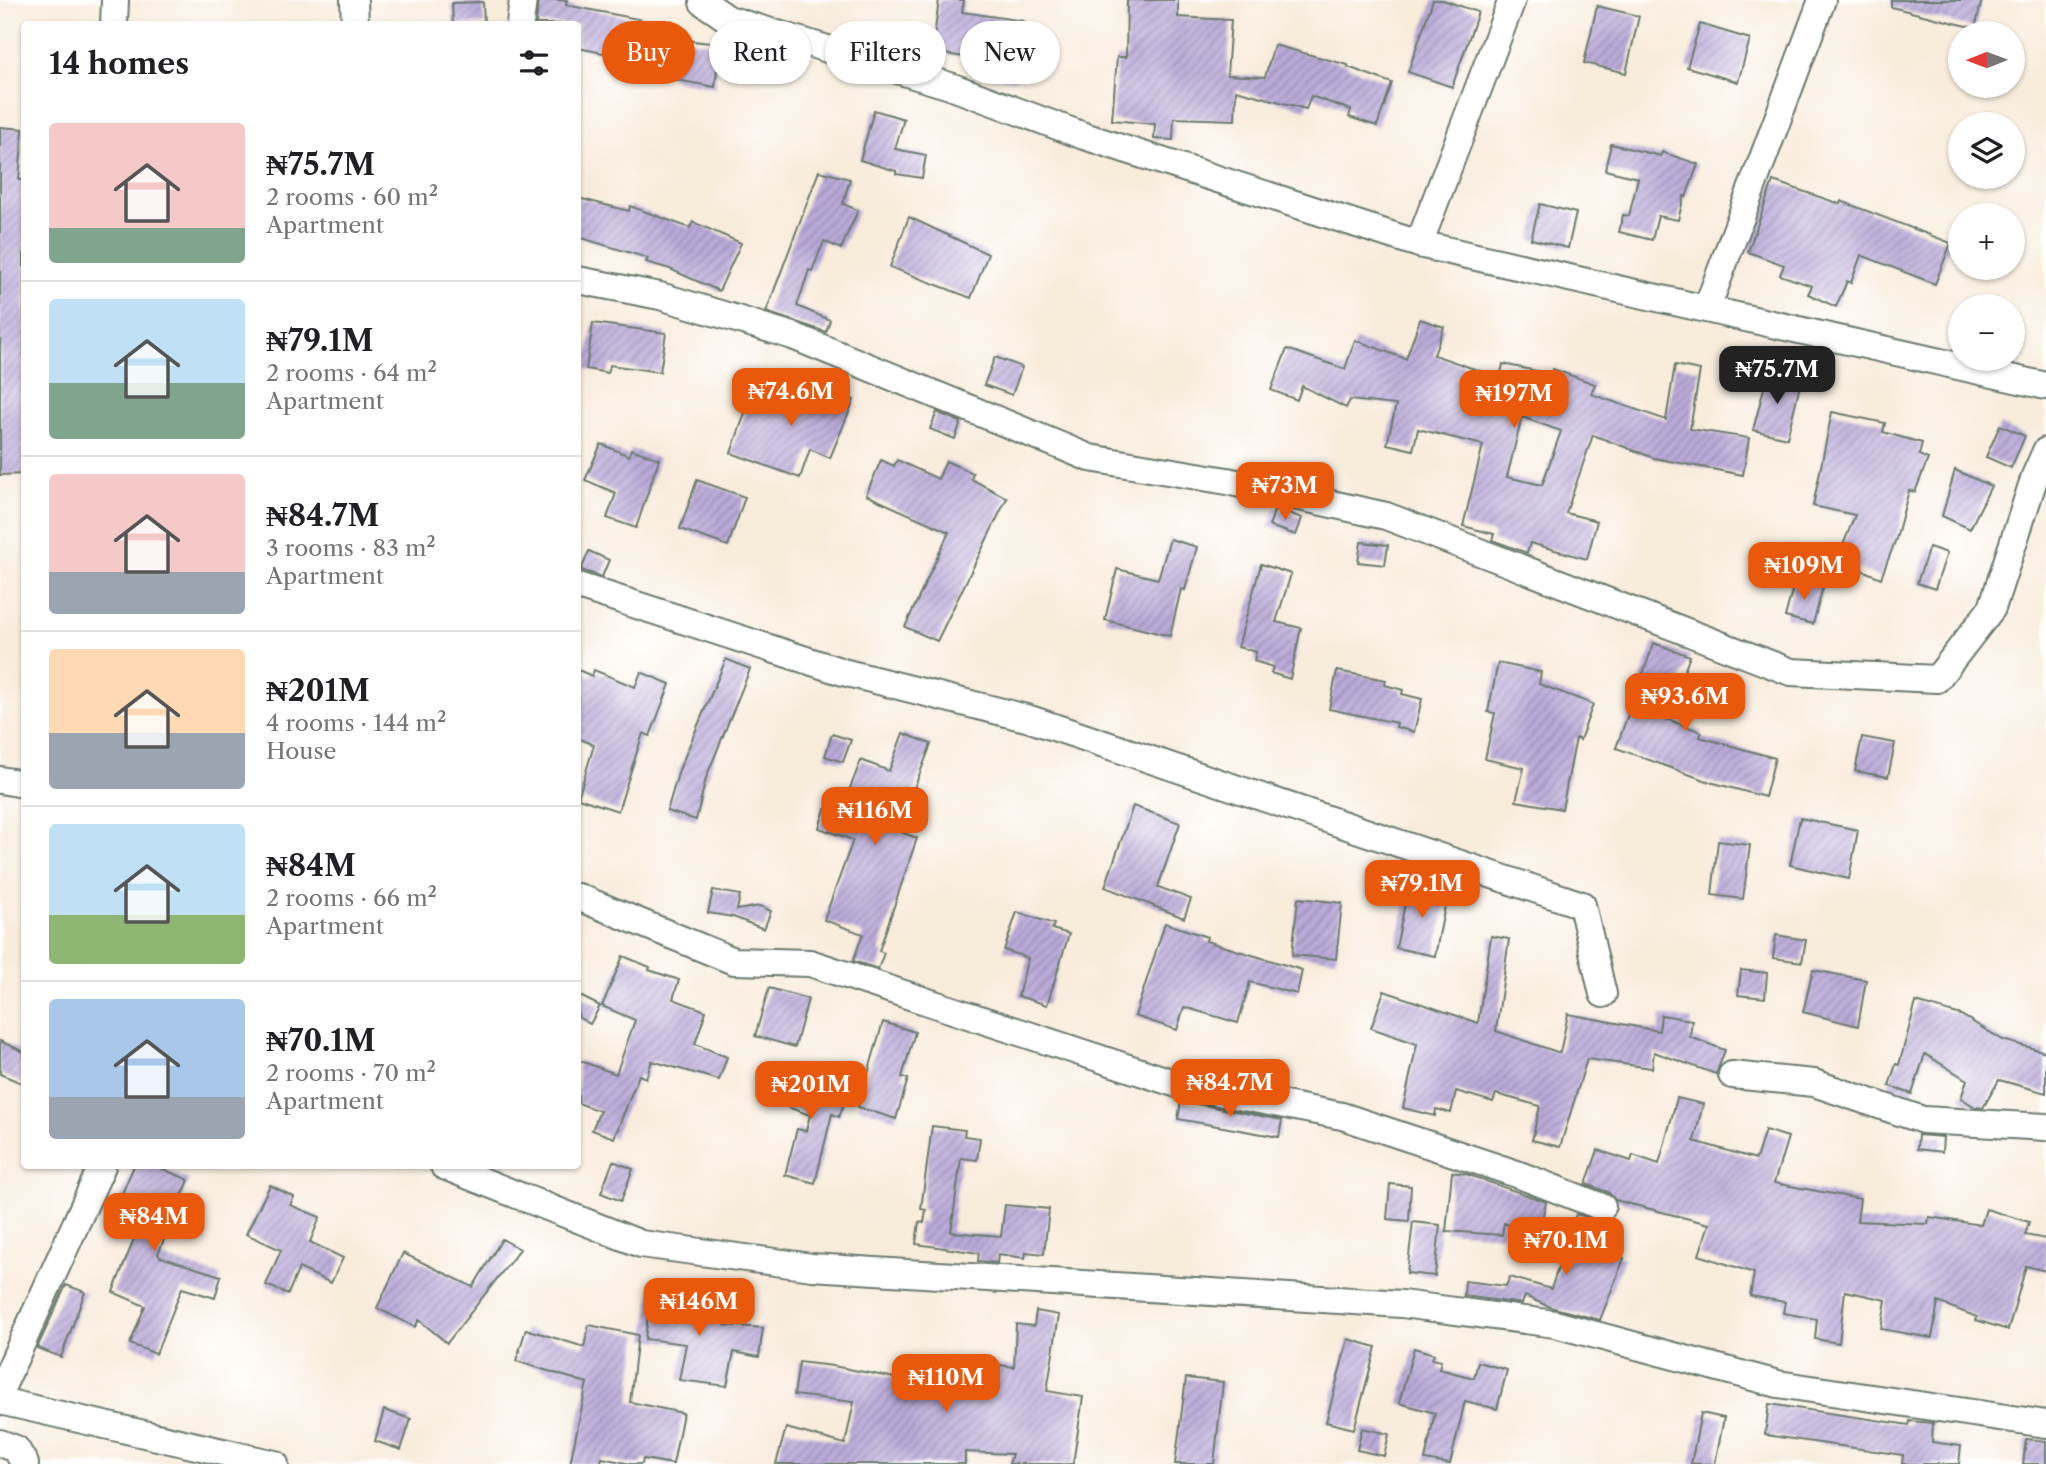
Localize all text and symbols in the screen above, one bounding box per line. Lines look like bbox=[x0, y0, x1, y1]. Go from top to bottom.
chip: Buy bbox=[602, 21, 695, 84]
chip: Rent bbox=[709, 21, 811, 84]
chip: Filters bbox=[825, 21, 946, 84]
chip: New bbox=[960, 21, 1060, 84]
north arrow bbox=[1948, 21, 2025, 98]
map controls bbox=[1948, 21, 2025, 371]
icon: filters bbox=[515, 44, 553, 82]
text: 14 homes bbox=[49, 45, 189, 82]
button: layers bbox=[1948, 112, 2025, 189]
text: ₦75.7M bbox=[266, 146, 375, 183]
icon: home bbox=[105, 151, 189, 235]
text: 2 rooms · 60 m² bbox=[266, 183, 438, 211]
button: + bbox=[1948, 203, 2025, 280]
text: Apartment bbox=[266, 211, 384, 239]
button: − bbox=[1948, 294, 2025, 371]
text: ₦79.1M bbox=[266, 322, 374, 359]
icon: home bbox=[105, 327, 189, 411]
pin: ₦75.7M bbox=[1720, 346, 1834, 406]
text: ₦75.7M bbox=[1735, 355, 1819, 383]
text: 2 rooms · 64 m² bbox=[266, 359, 437, 387]
pin: ₦74.6M bbox=[734, 368, 848, 428]
pin: ₦197M bbox=[1465, 370, 1563, 430]
text: ₦74.6M bbox=[748, 377, 834, 405]
text: ₦197M bbox=[1475, 379, 1553, 407]
text: Apartment bbox=[266, 387, 384, 415]
pin: ₦73M bbox=[1244, 462, 1326, 522]
text: ₦73M bbox=[1252, 471, 1318, 499]
text: ₦84.7M bbox=[266, 497, 379, 534]
icon: home bbox=[105, 502, 189, 586]
text: 3 rooms · 83 m² bbox=[266, 534, 436, 562]
pin: ₦109M bbox=[1755, 542, 1853, 602]
text: ₦109M bbox=[1764, 551, 1844, 579]
text: Apartment bbox=[266, 562, 384, 590]
text: ₦201M bbox=[266, 672, 370, 709]
pin: ₦93.6M bbox=[1628, 674, 1742, 733]
icon: home bbox=[105, 677, 189, 761]
text: ₦93.6M bbox=[1641, 682, 1729, 710]
text: 4 rooms · 144 m² bbox=[266, 709, 446, 737]
text: House bbox=[266, 737, 336, 765]
pin: ₦116M bbox=[826, 788, 924, 847]
text: ₦116M bbox=[837, 796, 913, 824]
text: ₦84M bbox=[266, 847, 356, 884]
icon: home bbox=[105, 852, 189, 936]
pin: ₦79.1M bbox=[1365, 860, 1479, 920]
text: ₦79.1M bbox=[1381, 869, 1463, 897]
text: 2 rooms · 66 m² bbox=[266, 884, 437, 912]
text: Apartment bbox=[266, 912, 384, 940]
text: ₦70.1M bbox=[266, 1022, 376, 1059]
icon: home bbox=[105, 1027, 189, 1111]
text: 2 rooms · 70 m² bbox=[266, 1059, 436, 1087]
pin: ₦84.7M bbox=[1173, 1060, 1287, 1119]
pin: ₦201M bbox=[762, 1062, 860, 1121]
text: ₦84.7M bbox=[1187, 1068, 1273, 1096]
text: ₦201M bbox=[771, 1070, 851, 1098]
text: Apartment bbox=[266, 1087, 384, 1115]
pin: ₦84M bbox=[113, 1194, 195, 1253]
text: ₦84M bbox=[120, 1202, 188, 1230]
pin: ₦70.1M bbox=[1509, 1218, 1623, 1277]
text: ₦70.1M bbox=[1524, 1226, 1608, 1254]
pin: ₦146M bbox=[650, 1278, 748, 1338]
text: ₦146M bbox=[660, 1287, 738, 1315]
pin: ₦110M bbox=[897, 1354, 995, 1414]
text: ₦110M bbox=[908, 1363, 984, 1391]

